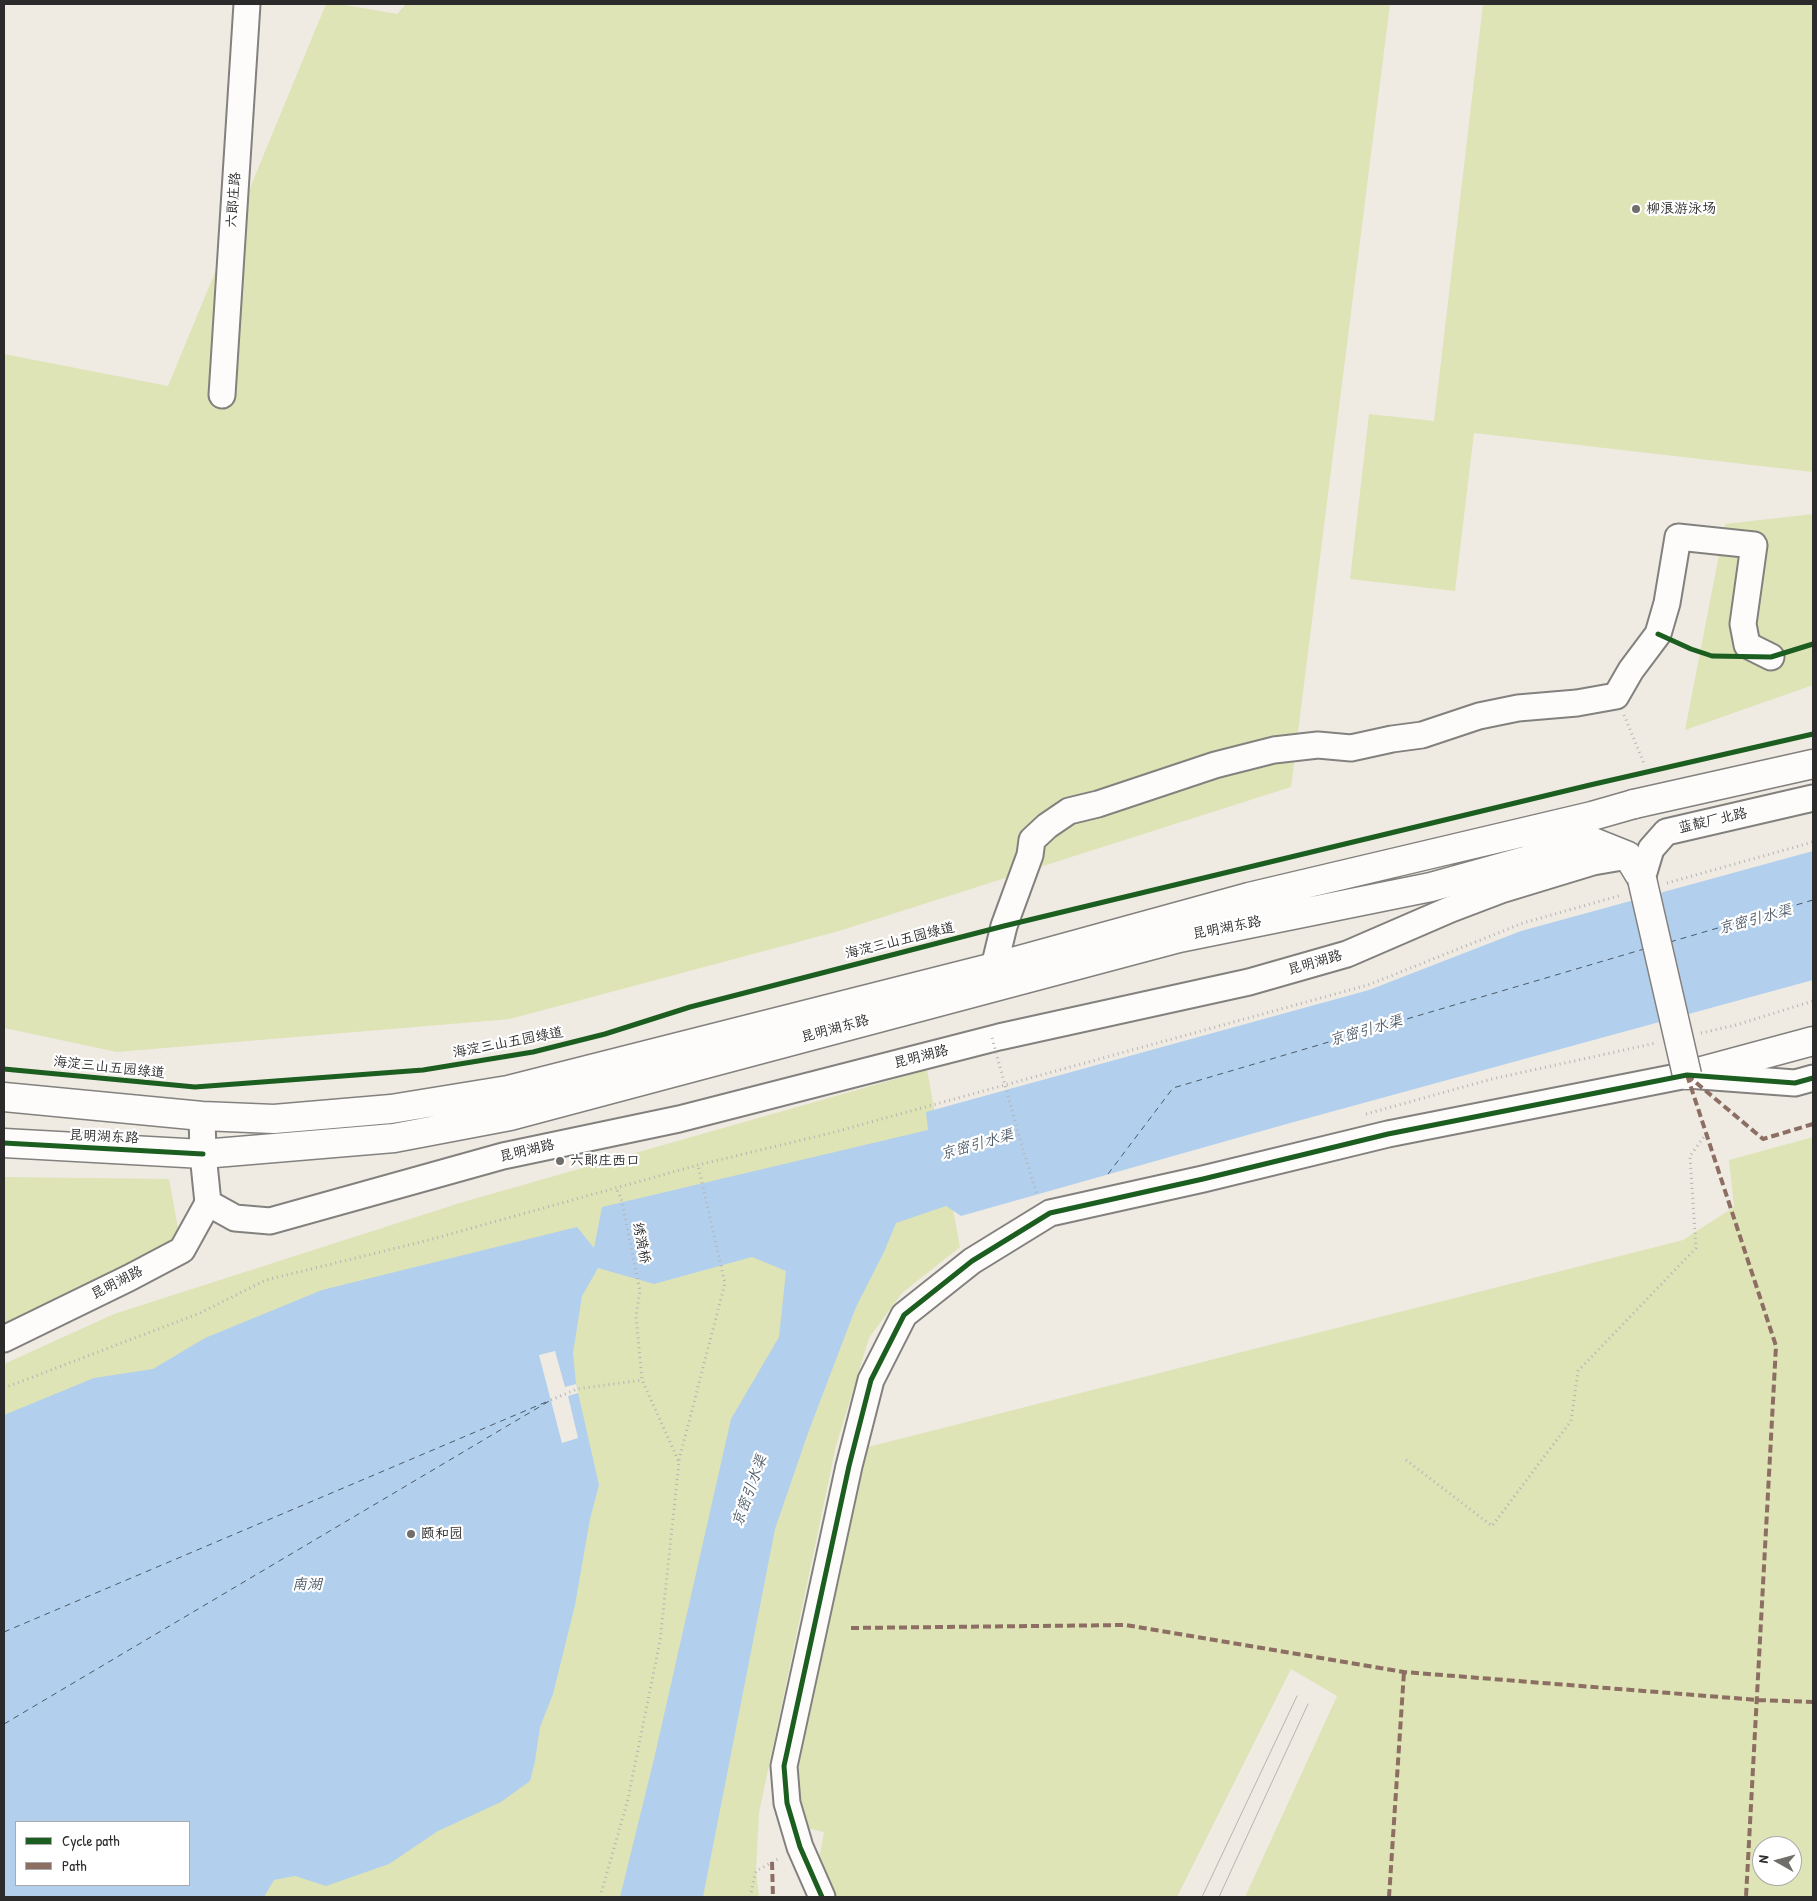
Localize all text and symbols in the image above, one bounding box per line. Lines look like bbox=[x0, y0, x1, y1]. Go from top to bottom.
street label: 六郎庄路 bbox=[224, 171, 244, 229]
place label: 柳浪游泳场 bbox=[1646, 201, 1716, 217]
marker: 柳浪游泳场 bbox=[1630, 203, 1642, 215]
street label: 蓝靛厂北路 bbox=[1677, 805, 1749, 837]
water label: 京密引水渠 bbox=[1716, 902, 1794, 938]
street label: 昆明湖东路 bbox=[1191, 913, 1263, 943]
street label: 海淀三山五园绿道 bbox=[844, 919, 956, 963]
street label: 昆明湖路 bbox=[1286, 947, 1344, 979]
street label: 昆明湖东路 bbox=[799, 1012, 871, 1046]
water label: 京密引水渠 bbox=[1327, 1012, 1405, 1050]
street label: 海淀三山五园绿道 bbox=[451, 1024, 565, 1062]
street label: 昆明湖路 bbox=[892, 1042, 950, 1072]
street label: 海淀三山五园绿道 bbox=[52, 1054, 166, 1082]
water label: 京密引水渠 bbox=[938, 1126, 1016, 1164]
street label: 昆明湖东路 bbox=[69, 1127, 139, 1147]
street label: 昆明湖路 bbox=[498, 1137, 556, 1165]
place label: 六郎庄西口 bbox=[570, 1153, 640, 1169]
marker: 六郎庄西口 bbox=[554, 1155, 566, 1167]
street label: 绣漪桥 bbox=[629, 1221, 653, 1265]
street label: 昆明湖路 bbox=[88, 1263, 146, 1303]
water label: 京密引水渠 bbox=[729, 1453, 771, 1529]
place label: 颐和园 bbox=[421, 1526, 463, 1542]
marker: 颐和园 bbox=[405, 1528, 417, 1540]
water label: 南湖 bbox=[292, 1576, 322, 1594]
legend bbox=[15, 1821, 190, 1886]
text: Cycle path bbox=[62, 1830, 120, 1851]
north arrow bbox=[1752, 1836, 1802, 1886]
text: N bbox=[1753, 1854, 1772, 1864]
text: Path bbox=[62, 1855, 87, 1876]

